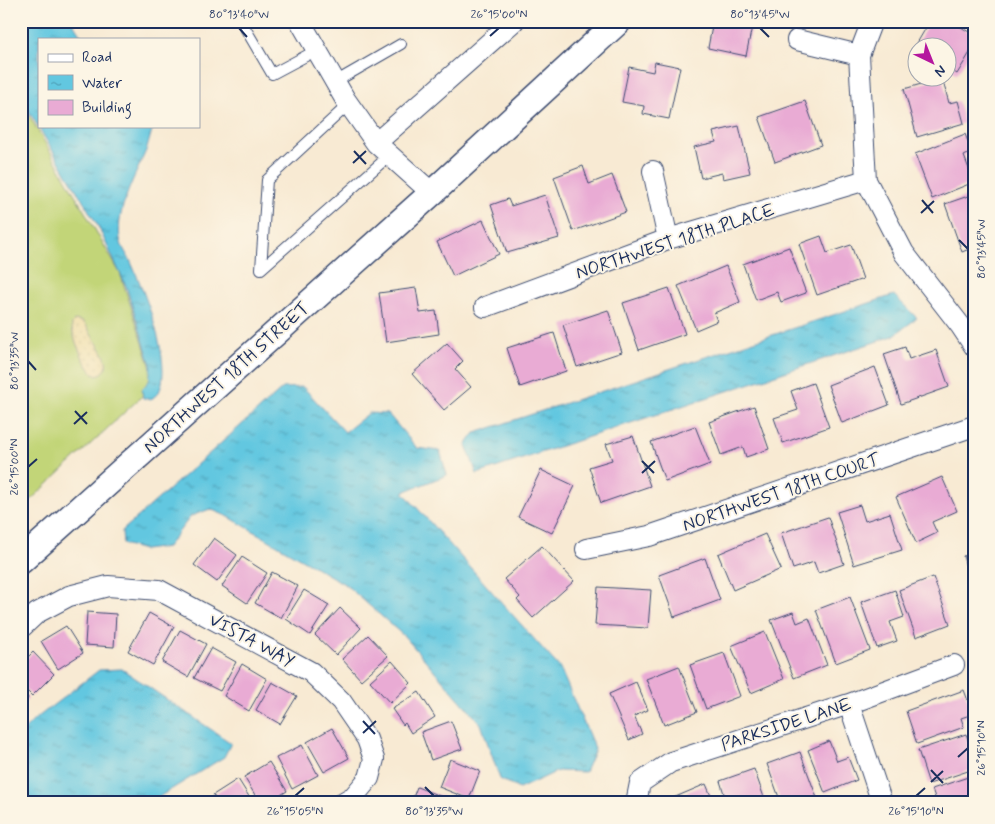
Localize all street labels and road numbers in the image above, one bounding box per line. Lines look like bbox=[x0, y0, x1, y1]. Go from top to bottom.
street label: NORTHWEST 18TH PLACE bbox=[573, 198, 778, 285]
street label: NORTHWEST 18TH STREET bbox=[138, 297, 315, 459]
street label: NORTHWEST 18TH COURT bbox=[680, 448, 884, 538]
street label: VISTA WAY bbox=[204, 608, 299, 674]
street label: PARKSIDE LANE bbox=[718, 692, 855, 757]

